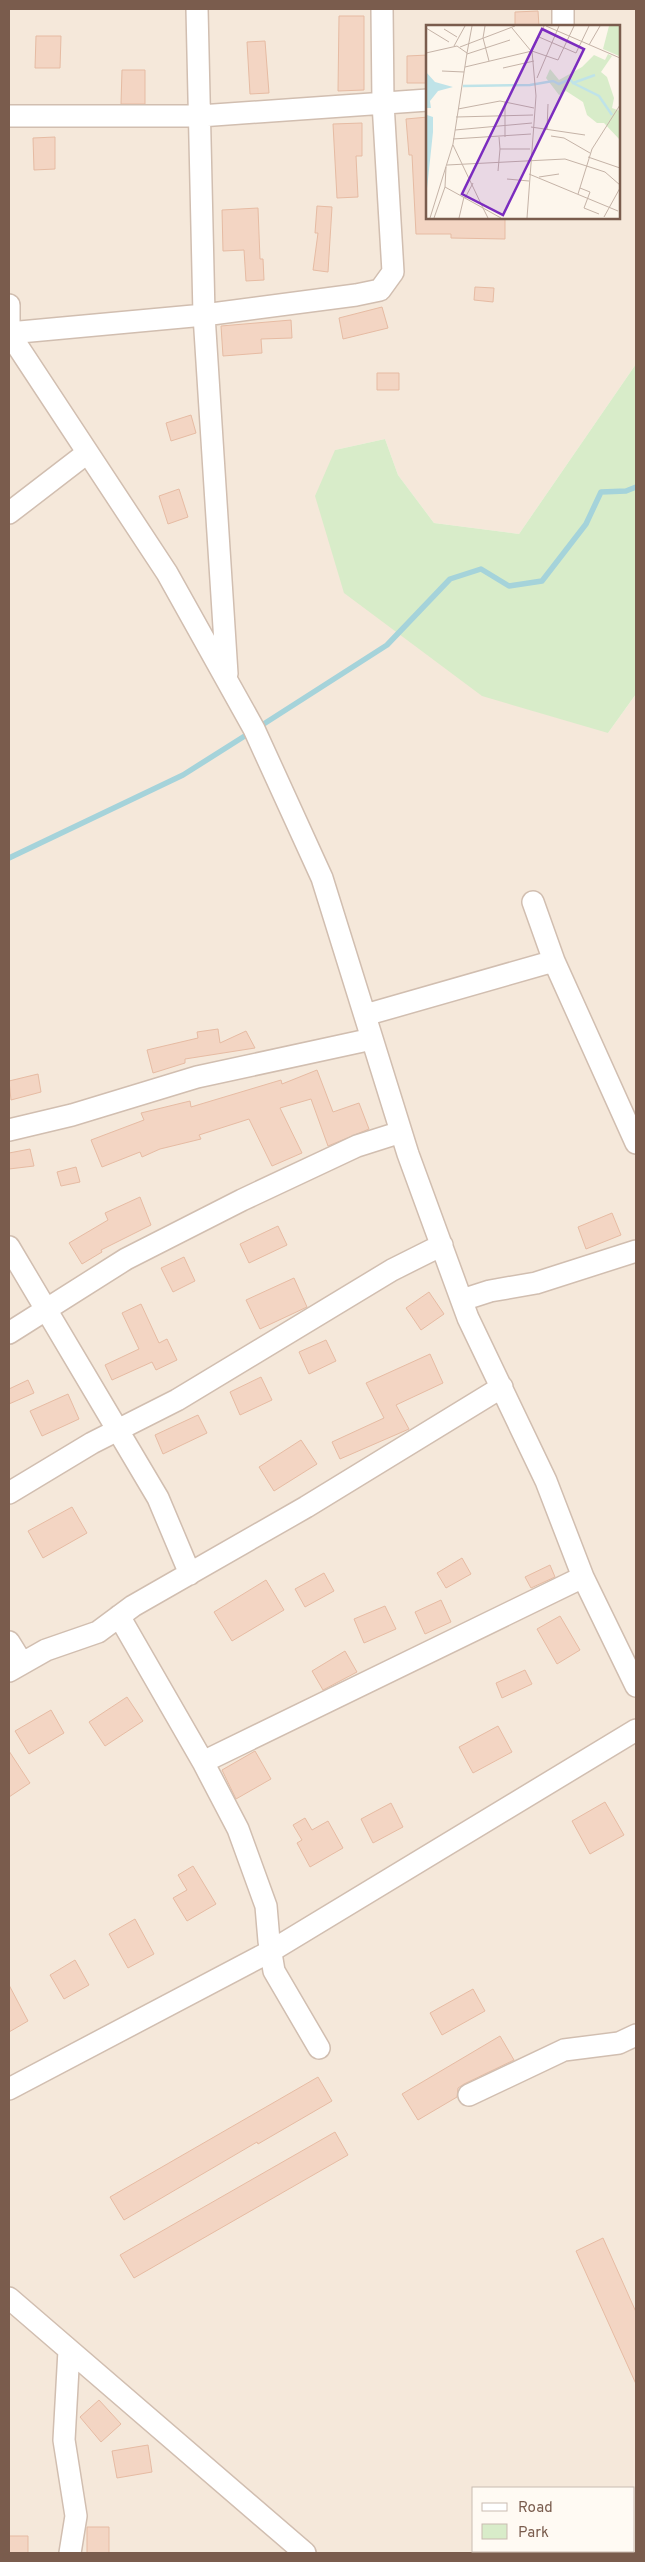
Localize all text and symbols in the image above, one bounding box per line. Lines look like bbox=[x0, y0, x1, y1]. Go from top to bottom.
inset map bbox=[426, 25, 620, 219]
legend bbox=[472, 2487, 635, 2552]
text: Road bbox=[518, 2499, 553, 2518]
text: Park bbox=[518, 2524, 549, 2543]

